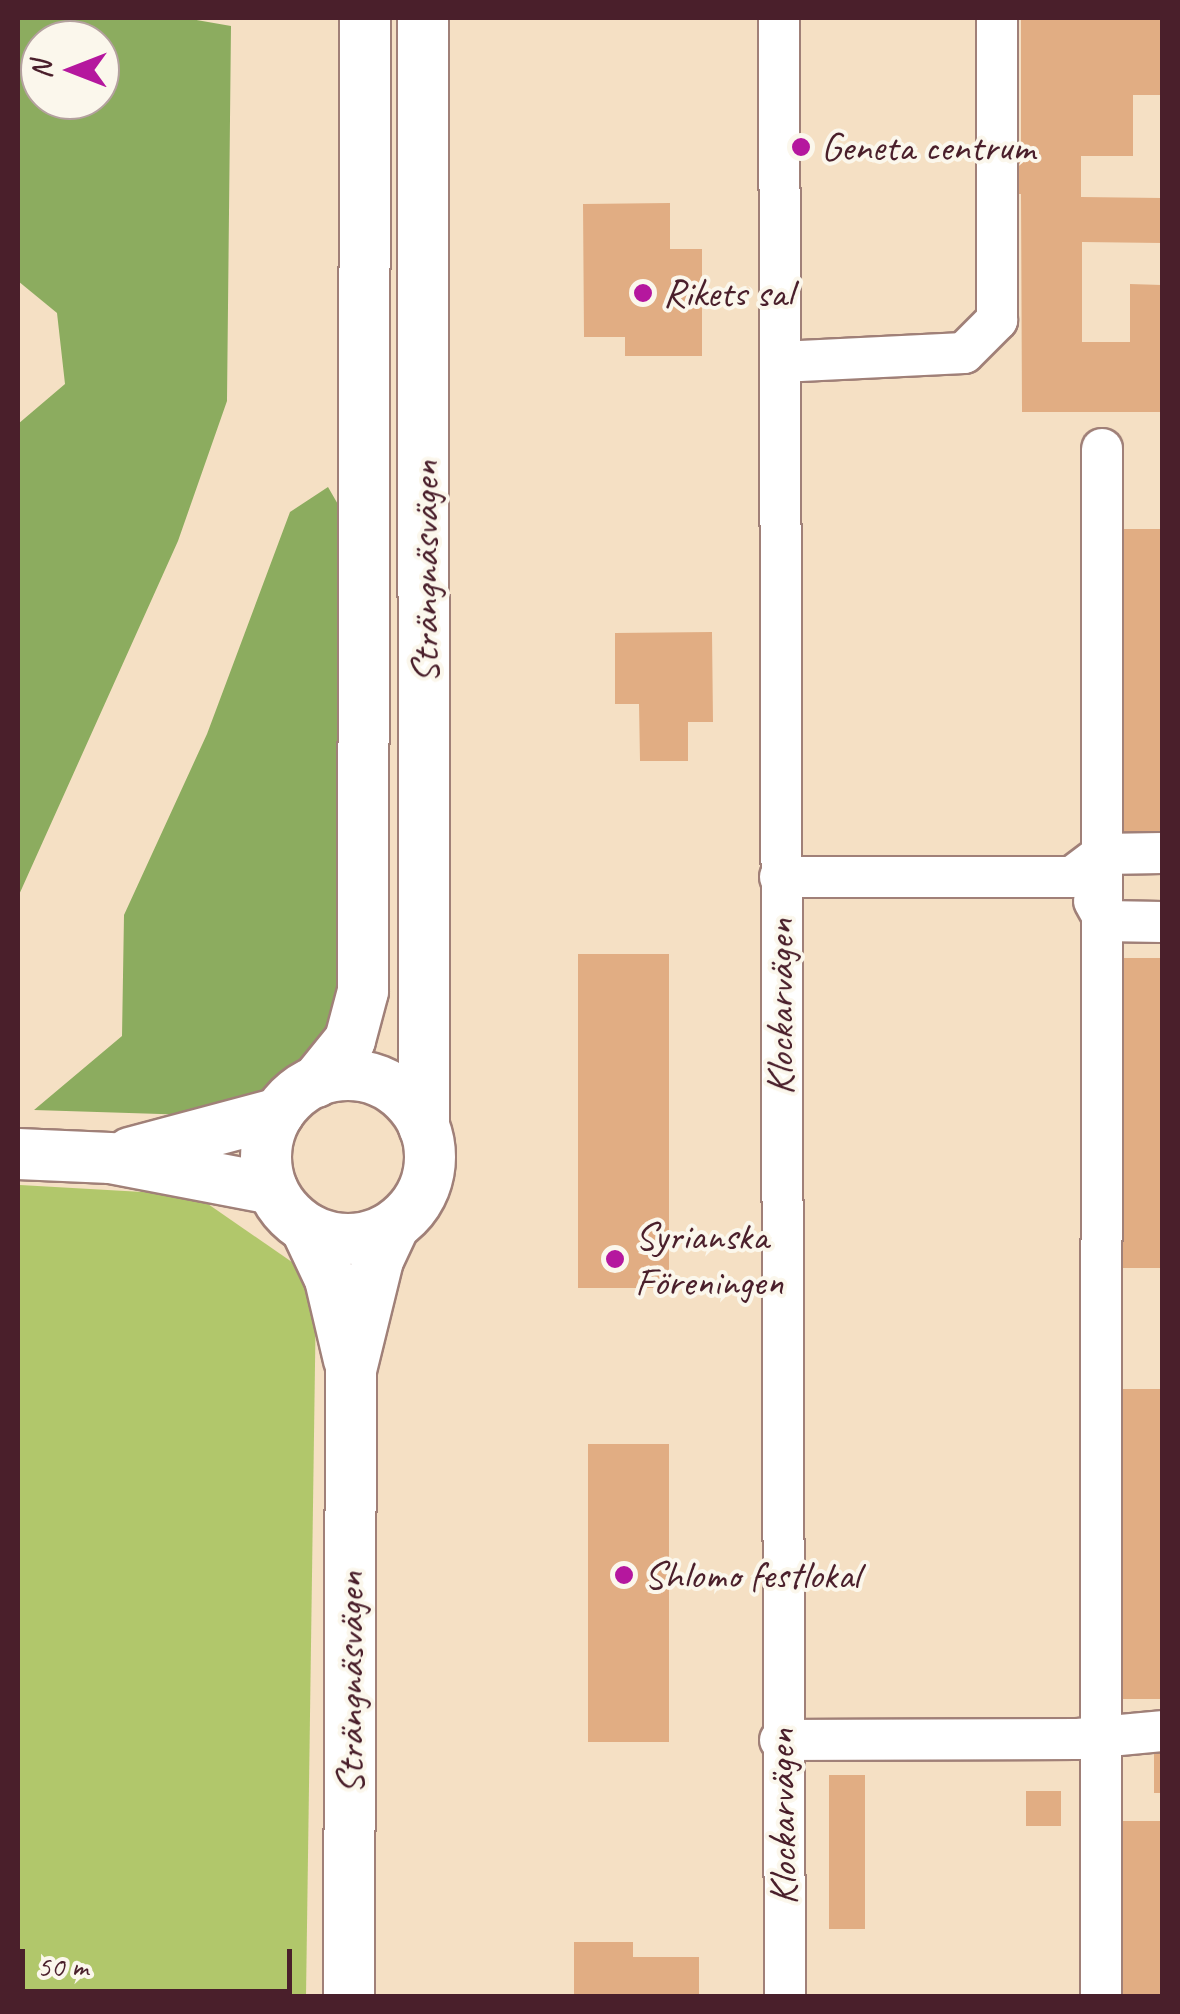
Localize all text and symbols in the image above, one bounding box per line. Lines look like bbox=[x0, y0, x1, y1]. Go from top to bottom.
north arrow bbox=[20, 20, 120, 120]
text: N bbox=[24, 61, 59, 79]
place label: Geneta centrum bbox=[821, 123, 1036, 171]
marker: Geneta centrum bbox=[790, 136, 812, 158]
place label: Rikets sal bbox=[663, 269, 794, 317]
marker: Rikets sal bbox=[632, 282, 654, 304]
street label: Strängnäsvägen bbox=[401, 461, 449, 683]
street label: Klockarvägen bbox=[756, 919, 804, 1095]
place label: Syrianska Föreningen bbox=[635, 1212, 783, 1306]
marker: Syrianska Föreningen bbox=[604, 1248, 626, 1270]
place label: Shlomo festlokal bbox=[644, 1551, 860, 1599]
marker: Shlomo festlokal bbox=[613, 1564, 635, 1586]
street label: Strängnäsvägen bbox=[326, 1572, 374, 1794]
street label: Klockarvägen bbox=[756, 1728, 808, 1906]
scale bar bbox=[25, 1929, 298, 1991]
text: 50 m bbox=[37, 1947, 88, 1985]

